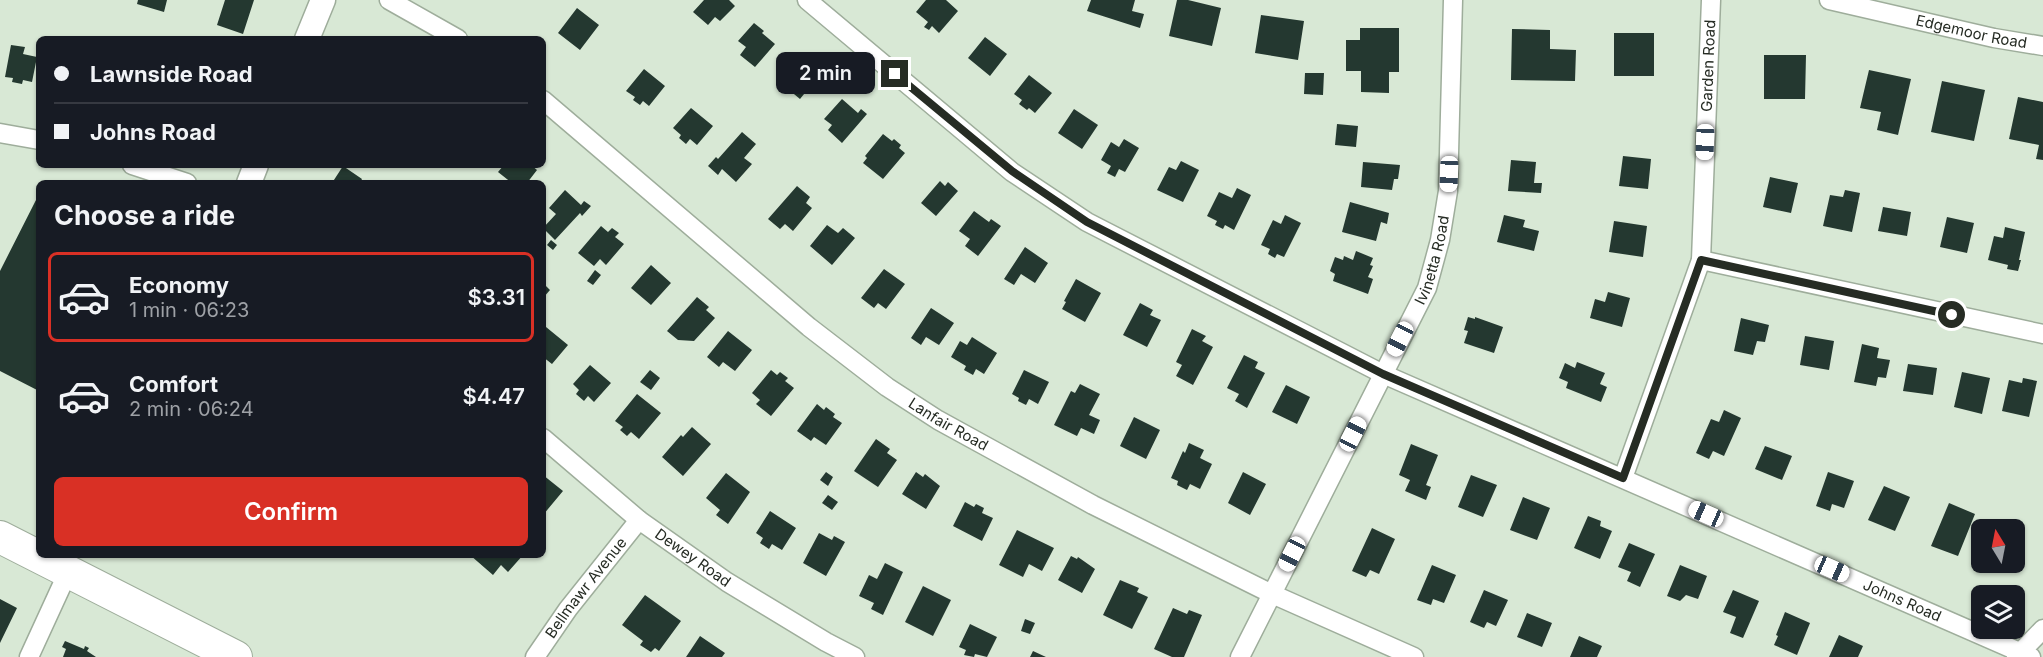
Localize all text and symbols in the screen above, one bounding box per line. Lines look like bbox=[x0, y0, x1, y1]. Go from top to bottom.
street label: Edgemoor Road bbox=[1914, 10, 2029, 52]
street label: Garden Road bbox=[1697, 19, 1719, 112]
callout: 2 min bbox=[775, 53, 874, 95]
route end bbox=[881, 60, 908, 87]
text: Lawnside Road bbox=[90, 61, 253, 87]
text: 2 min bbox=[799, 61, 852, 85]
text: Johns Road bbox=[90, 119, 216, 145]
car bbox=[1695, 124, 1715, 160]
car bbox=[1439, 156, 1459, 192]
text: Choose a ride bbox=[54, 199, 235, 232]
street label: Ivinetta Road bbox=[1410, 214, 1453, 308]
icon: car bbox=[57, 270, 111, 324]
text: Economy bbox=[129, 272, 229, 298]
text: $3.31 bbox=[467, 284, 525, 310]
text: 1 min · 06:23 bbox=[129, 298, 249, 322]
route start bbox=[1938, 301, 1965, 328]
car bbox=[1384, 319, 1416, 359]
icon: car bbox=[57, 369, 111, 423]
text: Comfort bbox=[129, 371, 218, 397]
text: $4.47 bbox=[462, 383, 525, 409]
street label: Lanfair Road bbox=[905, 393, 992, 455]
text: 2 min · 06:24 bbox=[129, 397, 254, 421]
car bbox=[1337, 414, 1369, 454]
button: Confirm bbox=[54, 477, 528, 546]
car bbox=[1686, 498, 1726, 530]
north arrow bbox=[1971, 519, 2025, 573]
map controls bbox=[1971, 519, 2025, 639]
street label: Dewey Road bbox=[651, 524, 735, 591]
street label: Bellmawr Avenue bbox=[541, 533, 630, 642]
car bbox=[1276, 534, 1308, 574]
car bbox=[1812, 553, 1852, 585]
street label: Johns Road bbox=[1860, 575, 1944, 626]
button: layers bbox=[1971, 585, 2025, 639]

